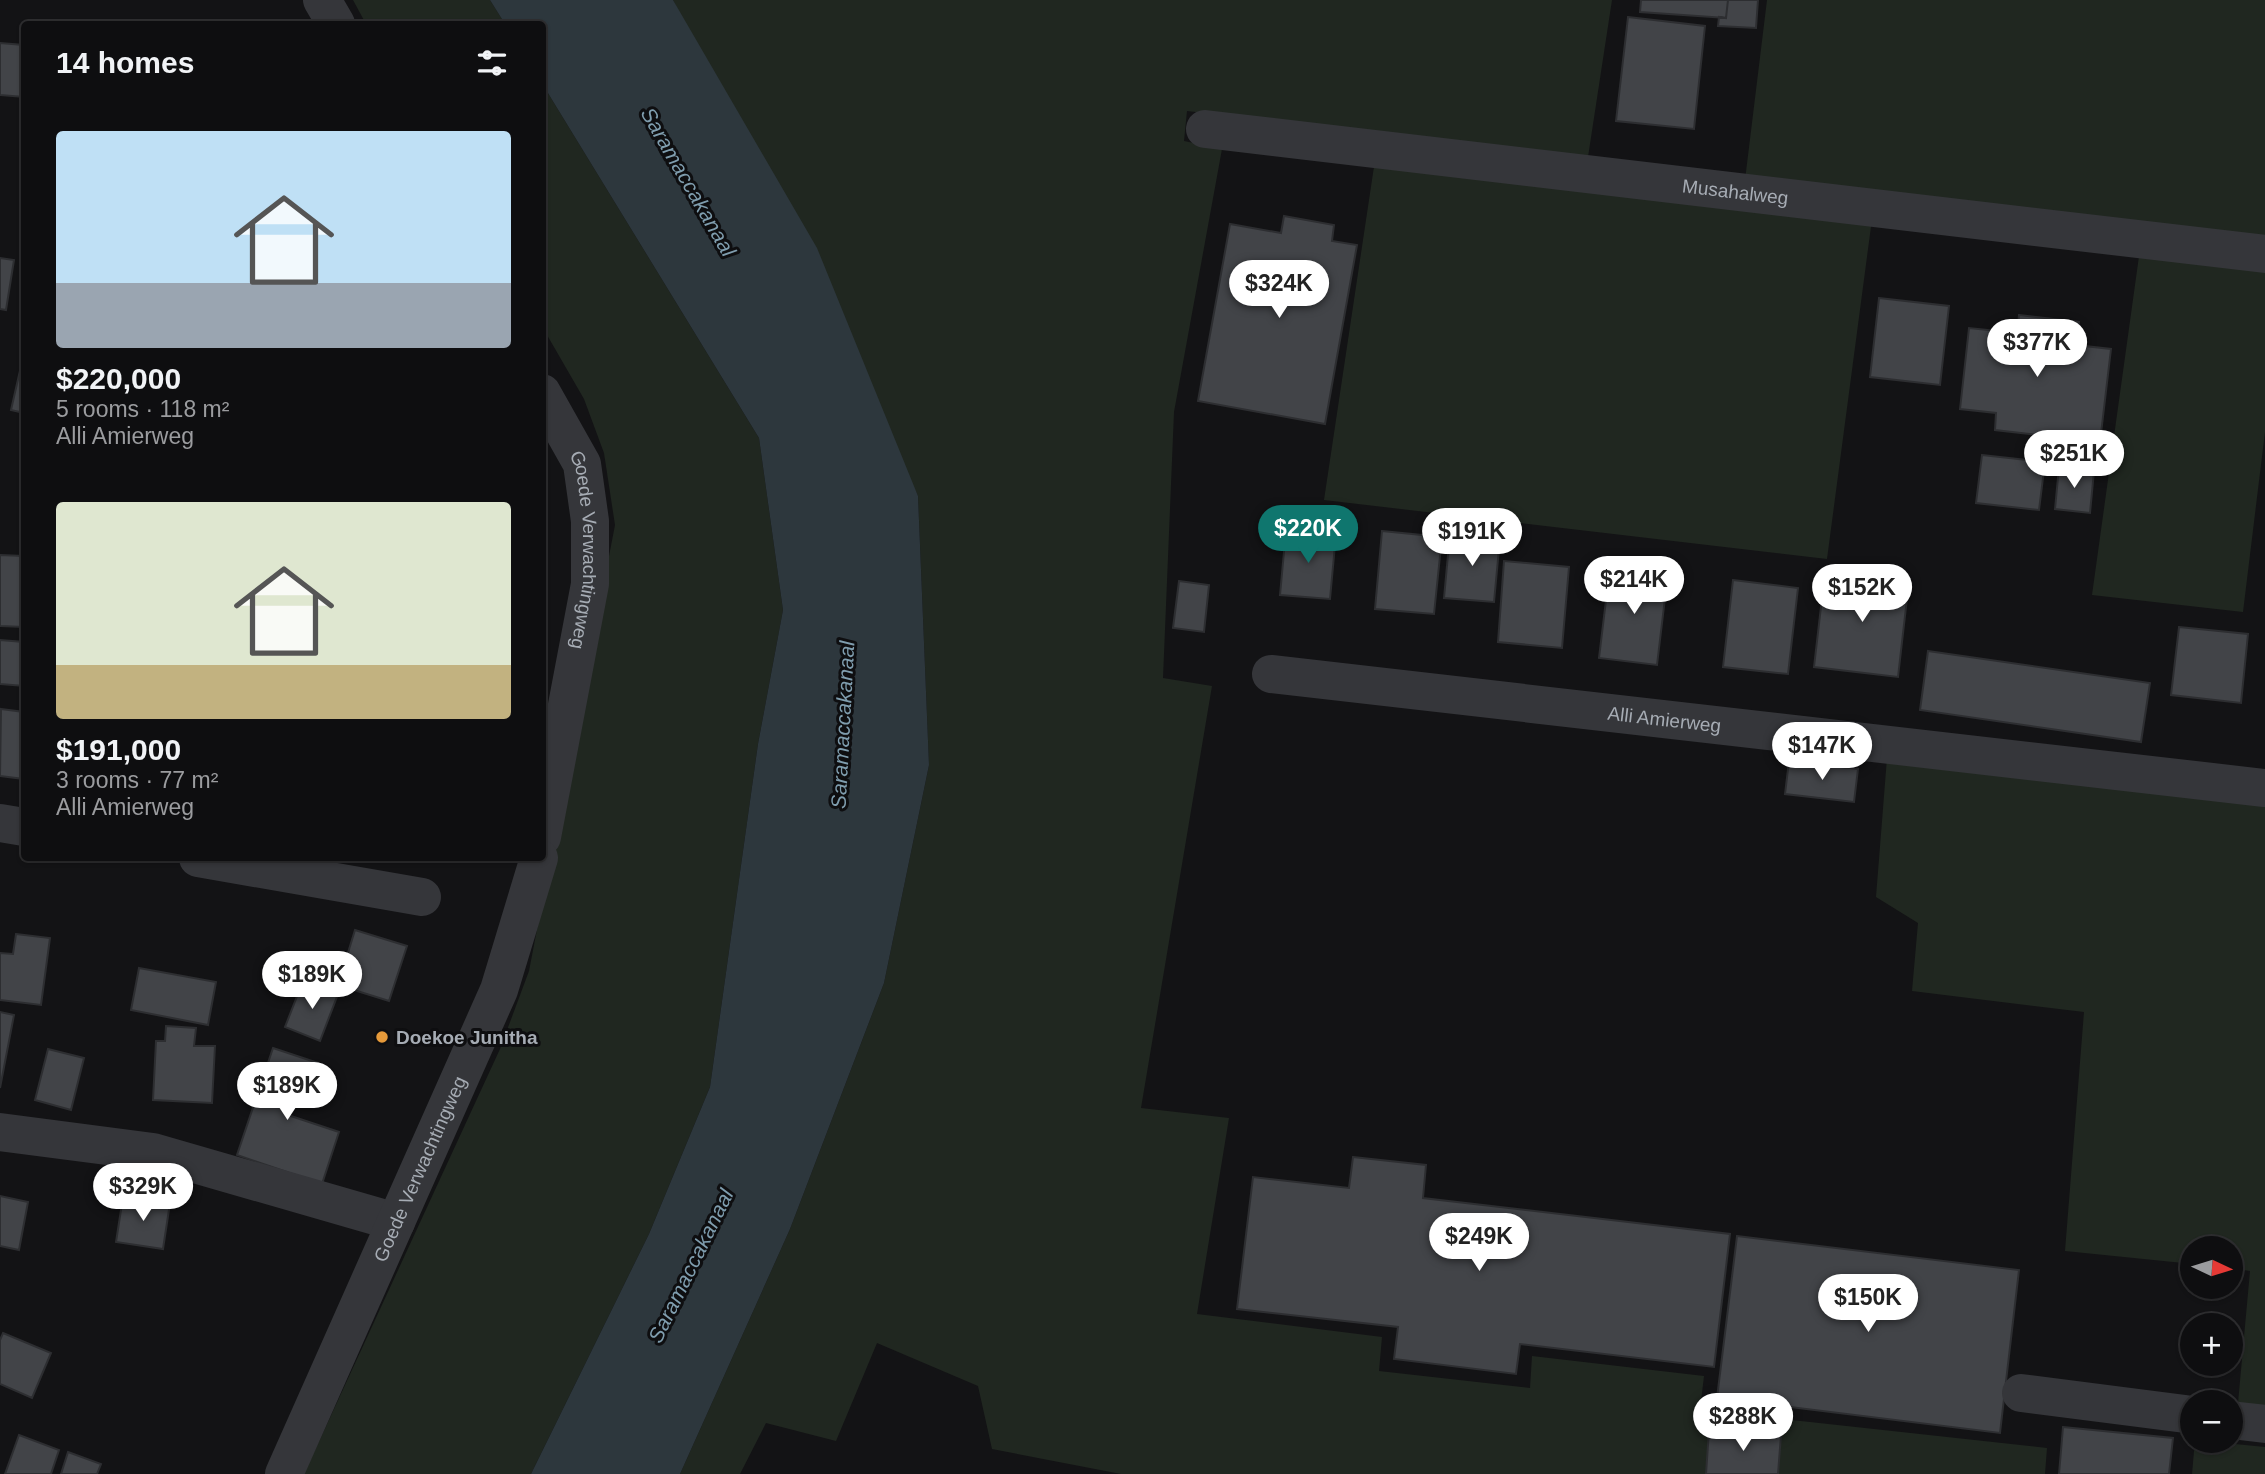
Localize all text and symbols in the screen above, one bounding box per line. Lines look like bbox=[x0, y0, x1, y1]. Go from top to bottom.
icon: filters bbox=[473, 44, 511, 82]
text: 14 homes bbox=[56, 46, 194, 79]
water label: Saramaccakanaal bbox=[636, 103, 741, 261]
street label: Musahalweg bbox=[1681, 175, 1790, 209]
icon: home bbox=[221, 177, 347, 303]
pin: $324K bbox=[1230, 260, 1328, 320]
text: $324K bbox=[1245, 270, 1313, 296]
pin: $377K bbox=[1988, 320, 2086, 379]
text: $377K bbox=[2003, 329, 2071, 355]
text: $220,000 bbox=[56, 362, 181, 395]
text: 5 rooms · 118 m² bbox=[56, 396, 229, 422]
text: Alli Amierweg bbox=[56, 423, 194, 449]
pin: $251K bbox=[2025, 430, 2123, 490]
text: $251K bbox=[2040, 440, 2108, 466]
street label: Goede Verwachtingweg bbox=[566, 447, 600, 651]
pin: $220K bbox=[1259, 505, 1357, 565]
pin: $191K bbox=[1423, 508, 1521, 568]
text: $220K bbox=[1274, 515, 1342, 541]
text: $191K bbox=[1438, 518, 1506, 544]
icon: home bbox=[221, 548, 347, 674]
pin: $214K bbox=[1585, 556, 1683, 616]
pin: $152K bbox=[1813, 564, 1911, 624]
text: $214K bbox=[1600, 566, 1668, 592]
text: $152K bbox=[1828, 574, 1896, 600]
water label: Saramaccakanaal bbox=[827, 639, 858, 810]
street label: Alli Amierweg bbox=[1606, 703, 1722, 737]
pin: $147K bbox=[1773, 722, 1871, 782]
text: $147K bbox=[1788, 732, 1856, 758]
text: $191,000 bbox=[56, 733, 181, 766]
text: 3 rooms · 77 m² bbox=[56, 767, 218, 793]
text: Alli Amierweg bbox=[56, 794, 194, 820]
pin: $189K bbox=[263, 951, 361, 1011]
text: $189K bbox=[278, 961, 346, 987]
place label: Doekoe Junitha bbox=[396, 1027, 538, 1048]
marker: Doekoe Junitha bbox=[374, 1029, 390, 1045]
pin: $189K bbox=[238, 1062, 336, 1122]
text: $189K bbox=[253, 1072, 321, 1098]
street label: Goede Verwachtingweg bbox=[370, 1073, 470, 1265]
pin: $329K bbox=[94, 1164, 192, 1223]
text: $329K bbox=[109, 1173, 177, 1199]
water label: Saramaccakanaal bbox=[643, 1184, 738, 1346]
pin: $249K bbox=[1430, 1214, 1528, 1273]
text: $249K bbox=[1445, 1223, 1513, 1249]
north arrow bbox=[2180, 1236, 2244, 1298]
map controls bbox=[2180, 1236, 2243, 1453]
pin: $150K bbox=[1819, 1274, 1917, 1334]
text: $150K bbox=[1834, 1284, 1902, 1310]
button: + bbox=[2180, 1313, 2243, 1376]
button: − bbox=[2180, 1390, 2243, 1453]
pin: $288K bbox=[1694, 1394, 1792, 1453]
text: $288K bbox=[1709, 1403, 1777, 1429]

